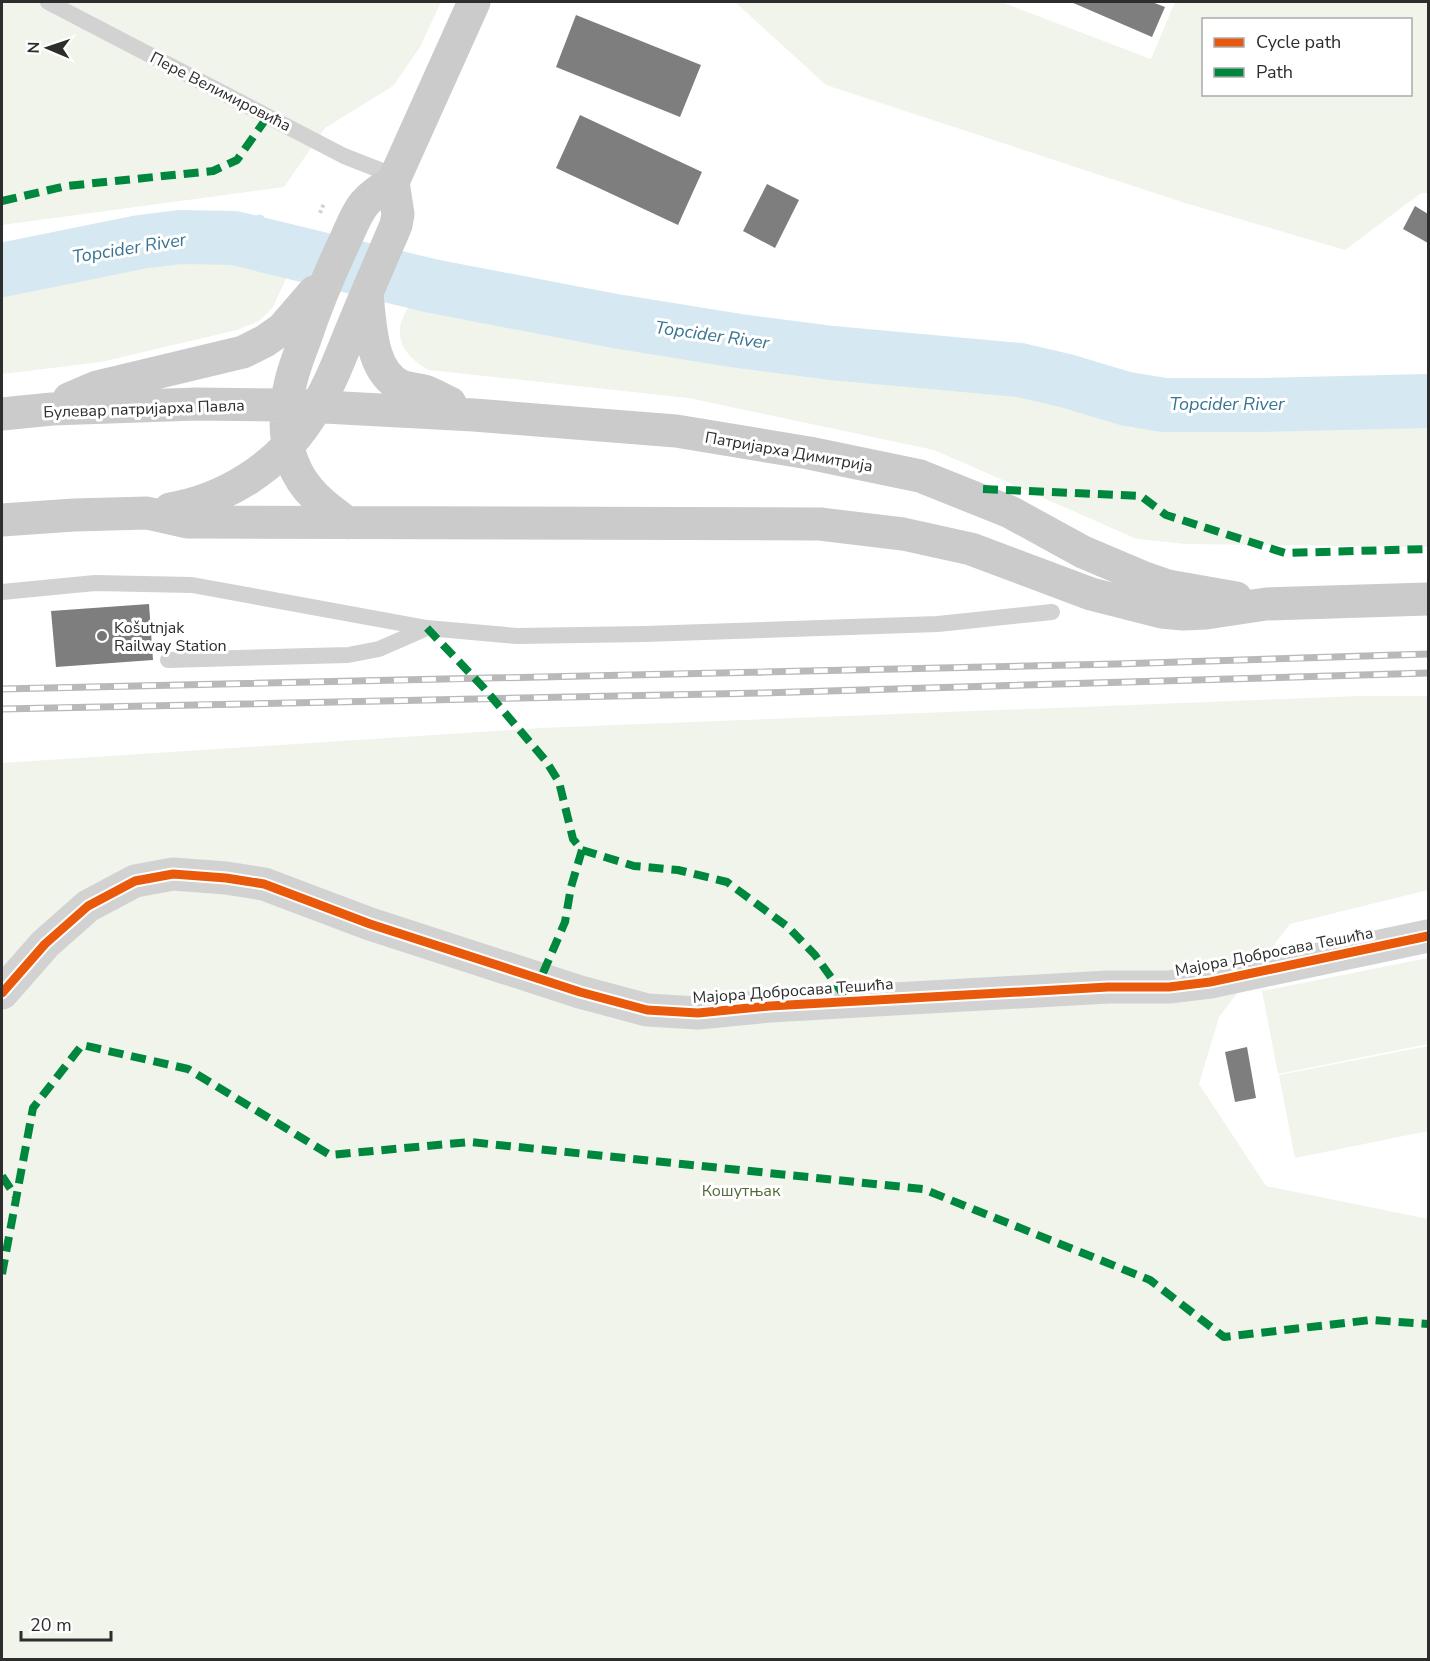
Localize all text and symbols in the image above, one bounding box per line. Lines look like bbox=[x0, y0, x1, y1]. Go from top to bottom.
north arrow bbox=[18, 18, 78, 78]
legend bbox=[1202, 18, 1412, 96]
text: Cycle path bbox=[1256, 30, 1341, 54]
text: N bbox=[23, 41, 45, 54]
street label: Пере Велимировића bbox=[146, 47, 295, 137]
text: Path bbox=[1256, 60, 1293, 84]
water label: Topcider River bbox=[70, 227, 188, 269]
water label: Topcider River bbox=[653, 315, 771, 355]
water label: Topcider River bbox=[1170, 392, 1285, 416]
street label: Булевар патријарха Павла bbox=[43, 394, 245, 424]
street label: Патријарха Димитрија bbox=[703, 426, 874, 478]
place label: Košutnjak Railway Station bbox=[114, 617, 227, 657]
marker: Košutnjak Railway Station bbox=[95, 629, 109, 643]
street label: Мајора Добросава Тешића bbox=[1173, 922, 1375, 982]
street label: Мајора Добросава Тешића bbox=[692, 973, 894, 1009]
park label: Кошутњак bbox=[702, 1180, 781, 1202]
scale bar bbox=[21, 1604, 111, 1642]
text: 20 m bbox=[30, 1613, 72, 1637]

